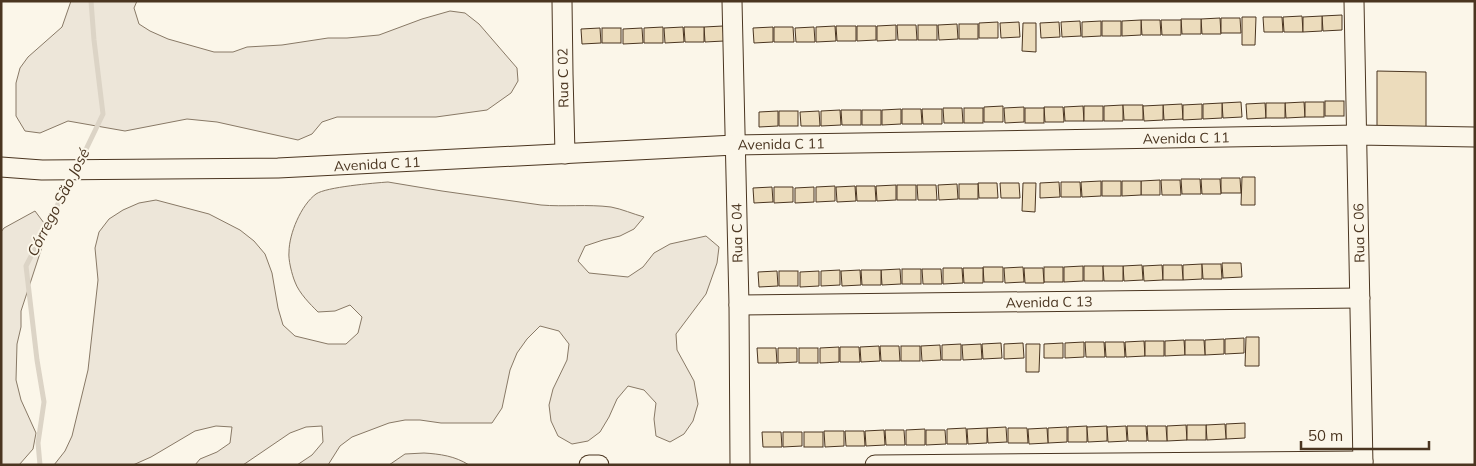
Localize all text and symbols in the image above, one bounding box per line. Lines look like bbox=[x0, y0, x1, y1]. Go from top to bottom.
street label: Rua C 02 bbox=[553, 48, 573, 108]
street label: Avenida C 11 bbox=[1142, 128, 1230, 148]
street label: Avenida C 11 bbox=[737, 134, 825, 154]
water label: Córrego São José bbox=[23, 145, 93, 259]
street label: Avenida C 11 bbox=[333, 153, 421, 175]
street label: Rua C 04 bbox=[727, 202, 747, 263]
street label: Rua C 06 bbox=[1349, 203, 1369, 263]
street label: Avenida C 13 bbox=[1005, 292, 1093, 312]
scale bar bbox=[1301, 418, 1428, 450]
text: 50 m bbox=[1308, 426, 1343, 445]

